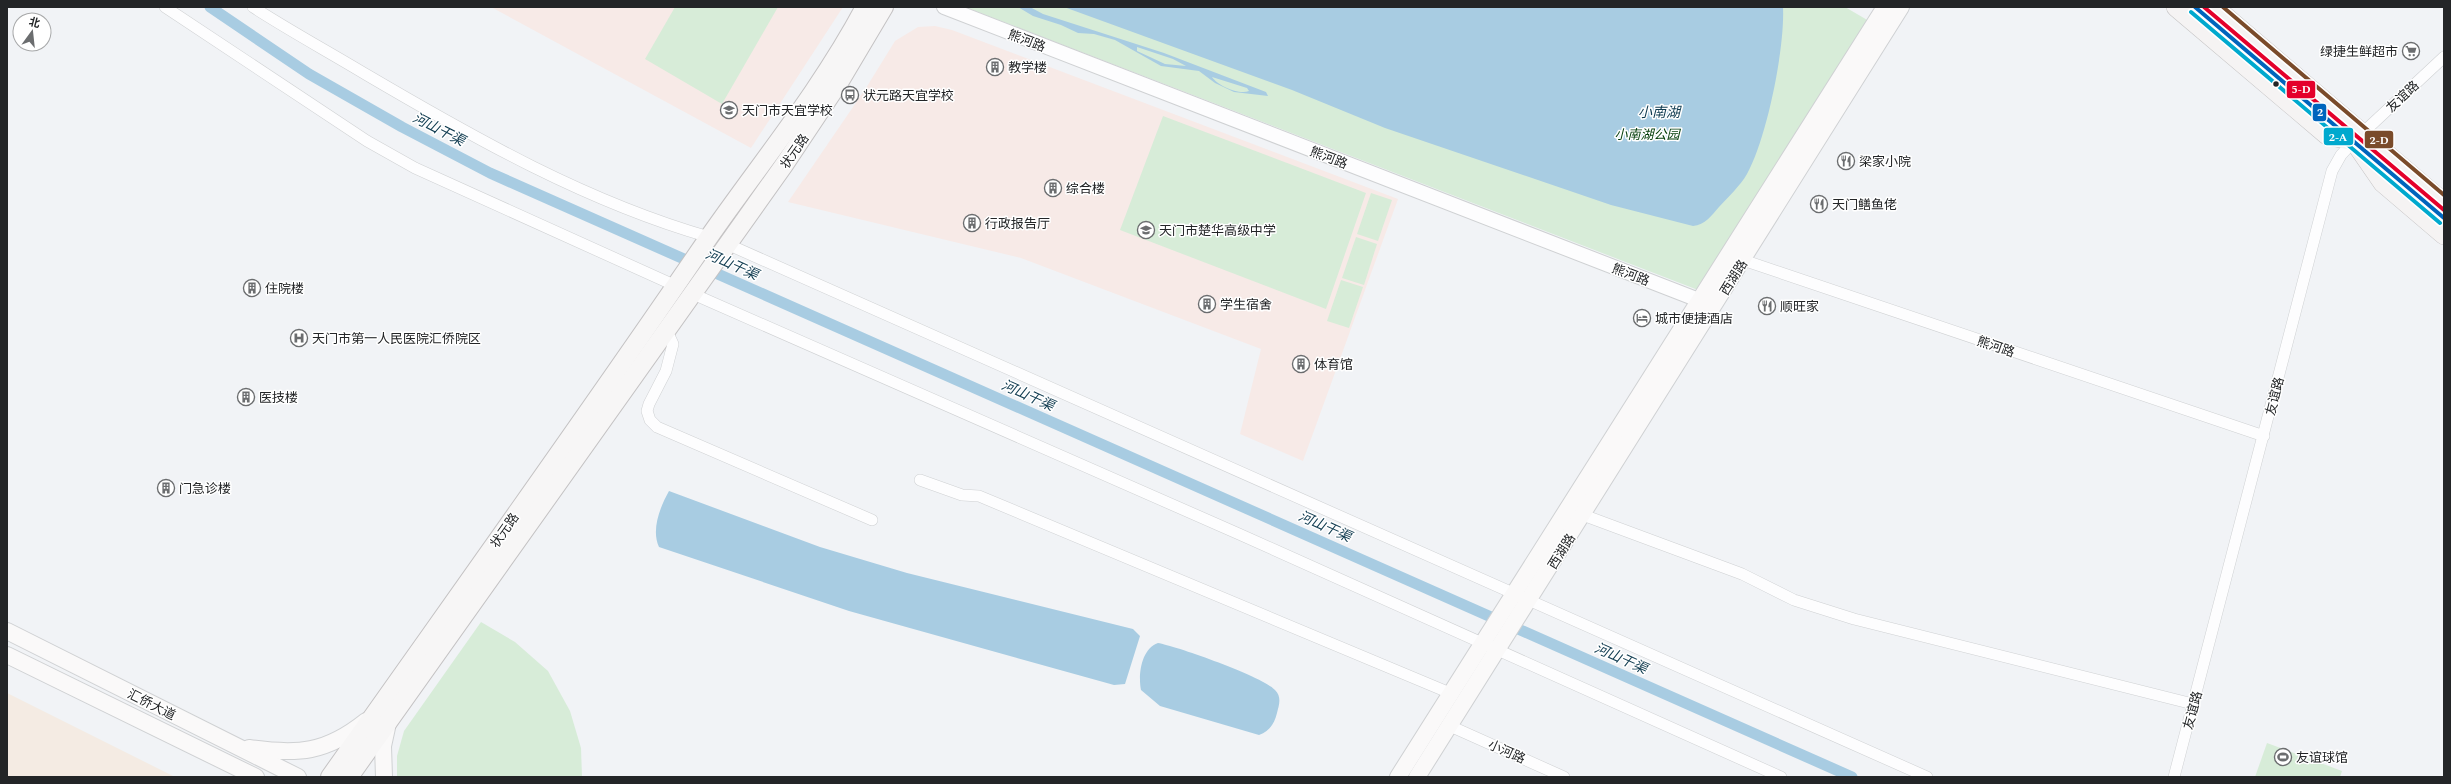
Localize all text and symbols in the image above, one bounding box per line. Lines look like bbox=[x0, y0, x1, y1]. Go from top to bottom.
north arrow bbox=[12, 12, 52, 52]
text: 北 bbox=[27, 13, 42, 32]
street label: 熊河路 bbox=[1005, 25, 1048, 57]
supermarket icon: 绿捷生鲜超市 bbox=[2401, 41, 2421, 61]
place label: 绿捷生鲜超市 bbox=[2320, 42, 2398, 62]
building icon: 教学楼 bbox=[985, 57, 1005, 77]
place label: 教学楼 bbox=[1008, 58, 1047, 78]
street label: 友谊路 bbox=[2382, 76, 2424, 117]
unlabelled marker bbox=[2271, 79, 2281, 89]
line badge: 5-D bbox=[2286, 80, 2316, 99]
text: 5-D bbox=[2291, 81, 2311, 98]
bus stop icon: 状元路天宜学校 bbox=[840, 85, 860, 105]
place label: 状元路天宜学校 bbox=[863, 86, 954, 106]
school or university icon: 天门市天宜学校 bbox=[719, 100, 739, 120]
place label: 天门市天宜学校 bbox=[742, 101, 833, 121]
water label: 小南湖 bbox=[1638, 102, 1682, 123]
line badge: 2 bbox=[2312, 103, 2327, 122]
text: 2 bbox=[2317, 104, 2323, 121]
water label: 河山干渠 bbox=[409, 107, 470, 152]
park label: 小南湖公园 bbox=[1614, 125, 1681, 145]
line badge: 2-A bbox=[2323, 127, 2354, 146]
text: 2-A bbox=[2329, 129, 2348, 146]
street label: 状元路 bbox=[775, 130, 814, 173]
line badge: 2-D bbox=[2364, 130, 2394, 149]
text: 2-D bbox=[2369, 132, 2389, 149]
street label: 熊河路 bbox=[1307, 142, 1350, 174]
restaurant icon: 梁家小院 bbox=[1836, 151, 1856, 171]
place label: 梁家小院 bbox=[1859, 152, 1911, 172]
building icon: 综合楼 bbox=[1043, 178, 1063, 198]
place label: 综合楼 bbox=[1066, 179, 1105, 199]
restaurant icon: 天门鳝鱼佬 bbox=[1809, 194, 1829, 214]
place label: 天门鳝鱼佬 bbox=[1832, 195, 1897, 215]
building icon: 行政报告厅 bbox=[962, 213, 982, 233]
place label: 行政报告厅 bbox=[985, 214, 1050, 234]
school or university icon: 天门市楚华高级中学 bbox=[1136, 220, 1156, 240]
place label: 天门市楚华高级中学 bbox=[1159, 221, 1276, 241]
water label: 河山干渠 bbox=[702, 243, 763, 286]
street label: 西湖路 bbox=[1715, 256, 1753, 299]
street label: 熊河路 bbox=[1609, 259, 1652, 291]
building icon: 住院楼 bbox=[242, 278, 262, 298]
place label: 住院楼 bbox=[265, 279, 304, 299]
building icon: 学生宿舍 bbox=[1197, 294, 1217, 314]
place label: 学生宿舍 bbox=[1220, 295, 1272, 315]
restaurant icon: 顺旺家 bbox=[1757, 296, 1777, 316]
place label: 顺旺家 bbox=[1780, 297, 1819, 317]
hotel icon: 城市便捷酒店 bbox=[1632, 308, 1652, 328]
place label: 城市便捷酒店 bbox=[1655, 309, 1733, 329]
hospital icon: 天门市第一人民医院汇侨院区 bbox=[289, 328, 309, 348]
place label: 天门市第一人民医院汇侨院区 bbox=[312, 329, 481, 349]
street label: 熊河路 bbox=[1974, 331, 2017, 363]
building icon: 体育馆 bbox=[1291, 354, 1311, 374]
place label: 体育馆 bbox=[1314, 355, 1353, 375]
water label: 河山干渠 bbox=[998, 374, 1059, 417]
street label: 友谊路 bbox=[2261, 375, 2289, 418]
building icon: 医技楼 bbox=[236, 387, 256, 407]
place label: 医技楼 bbox=[259, 388, 298, 408]
building icon: 门急诊楼 bbox=[156, 478, 176, 498]
place label: 门急诊楼 bbox=[179, 479, 231, 499]
water label: 河山干渠 bbox=[1295, 505, 1356, 548]
street label: 状元路 bbox=[485, 509, 524, 552]
street label: 西湖路 bbox=[1543, 530, 1581, 573]
water label: 河山干渠 bbox=[1591, 637, 1652, 680]
street label: 汇侨大道 bbox=[124, 684, 179, 726]
street label: 友谊路 bbox=[2178, 689, 2208, 732]
street label: 小河路 bbox=[1485, 735, 1528, 769]
sports icon: 友谊球馆 bbox=[2273, 747, 2293, 767]
place label: 友谊球馆 bbox=[2296, 748, 2348, 768]

